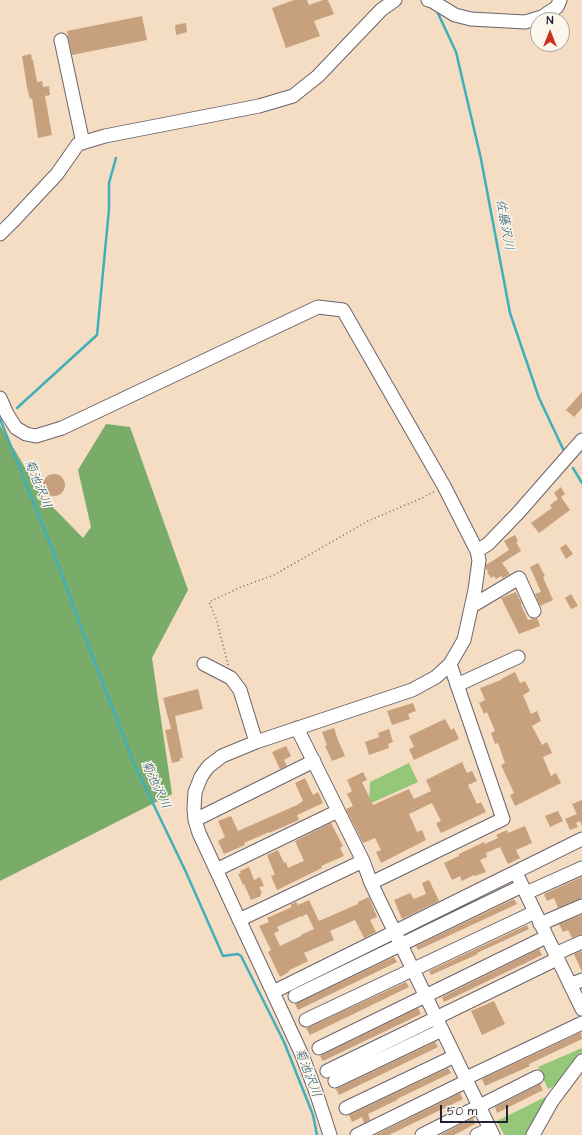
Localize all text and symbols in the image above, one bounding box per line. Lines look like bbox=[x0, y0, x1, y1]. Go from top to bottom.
north arrow bbox=[530, 12, 570, 52]
text: N bbox=[547, 13, 553, 28]
water label: 佐藤沢川 bbox=[492, 198, 516, 252]
water label: 菊池沢川 bbox=[20, 457, 54, 511]
water label: 菊池沢川 bbox=[137, 758, 173, 812]
water label: 菊池沢川 bbox=[290, 1046, 324, 1100]
scale bar bbox=[442, 1097, 510, 1123]
text: 50 m bbox=[447, 1103, 477, 1120]

